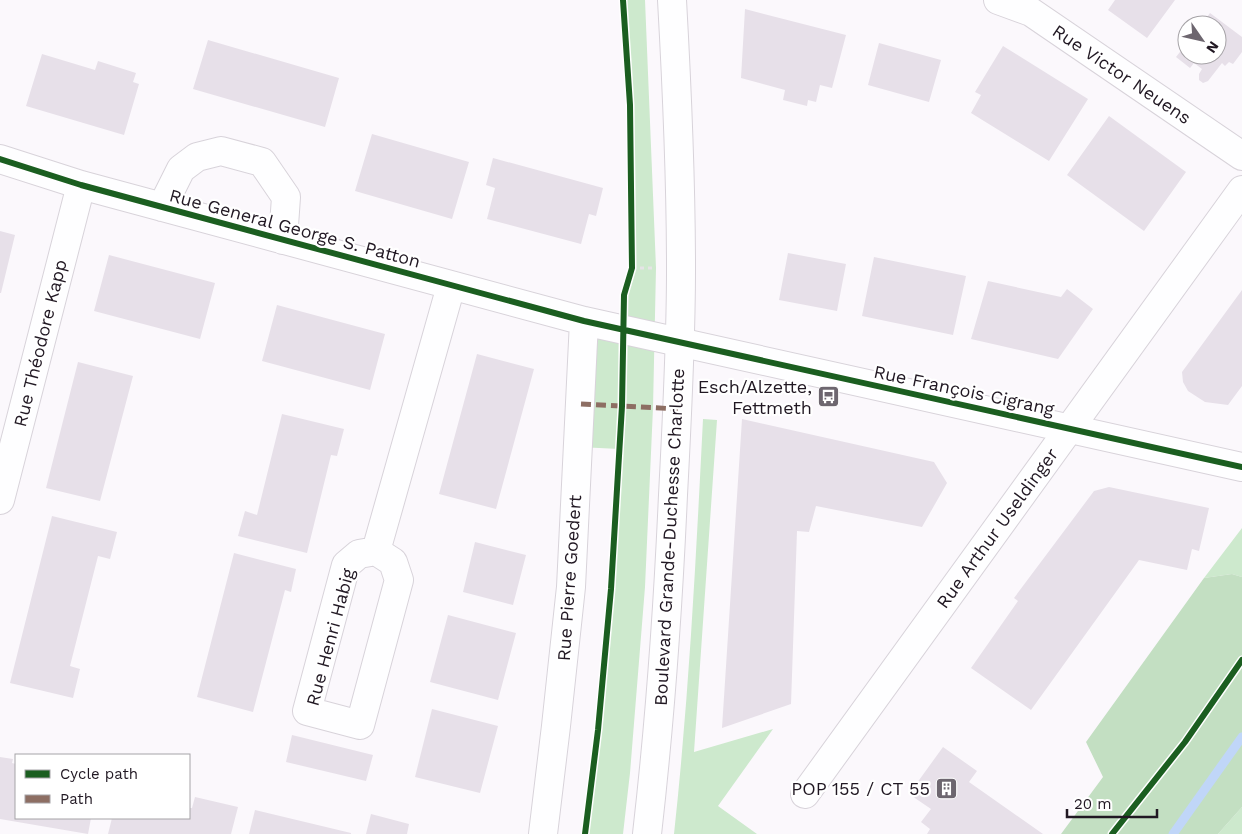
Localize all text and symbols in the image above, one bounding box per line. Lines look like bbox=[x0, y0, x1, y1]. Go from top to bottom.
north arrow bbox=[1177, 15, 1227, 65]
street label: Rue Victor Neuens bbox=[1049, 20, 1195, 128]
text: N bbox=[1203, 38, 1222, 56]
street label: Rue General George S. Patton bbox=[167, 184, 423, 272]
street label: Rue Théodore Kapp bbox=[9, 257, 71, 429]
street label: Rue François Cigrang bbox=[872, 361, 1057, 419]
street label: Boulevard Grande-Duchesse Charlotte bbox=[650, 368, 688, 706]
place label: Esch/Alzette, Fettmeth bbox=[698, 376, 812, 418]
bus stop icon: Esch/Alzette, Fettmeth bbox=[816, 384, 840, 408]
street label: Rue Arthur Useldinger bbox=[932, 444, 1062, 612]
street label: Rue Pierre Goedert bbox=[553, 494, 585, 662]
street label: Rue Henri Habig bbox=[302, 566, 359, 708]
legend bbox=[15, 754, 190, 819]
text: Cycle path bbox=[60, 765, 138, 783]
building icon: POP 155 / CT 55 bbox=[934, 776, 958, 800]
place label: POP 155 / CT 55 bbox=[791, 778, 930, 799]
scale bar bbox=[1067, 786, 1157, 818]
text: Path bbox=[60, 790, 93, 808]
text: 20 m bbox=[1074, 795, 1112, 813]

